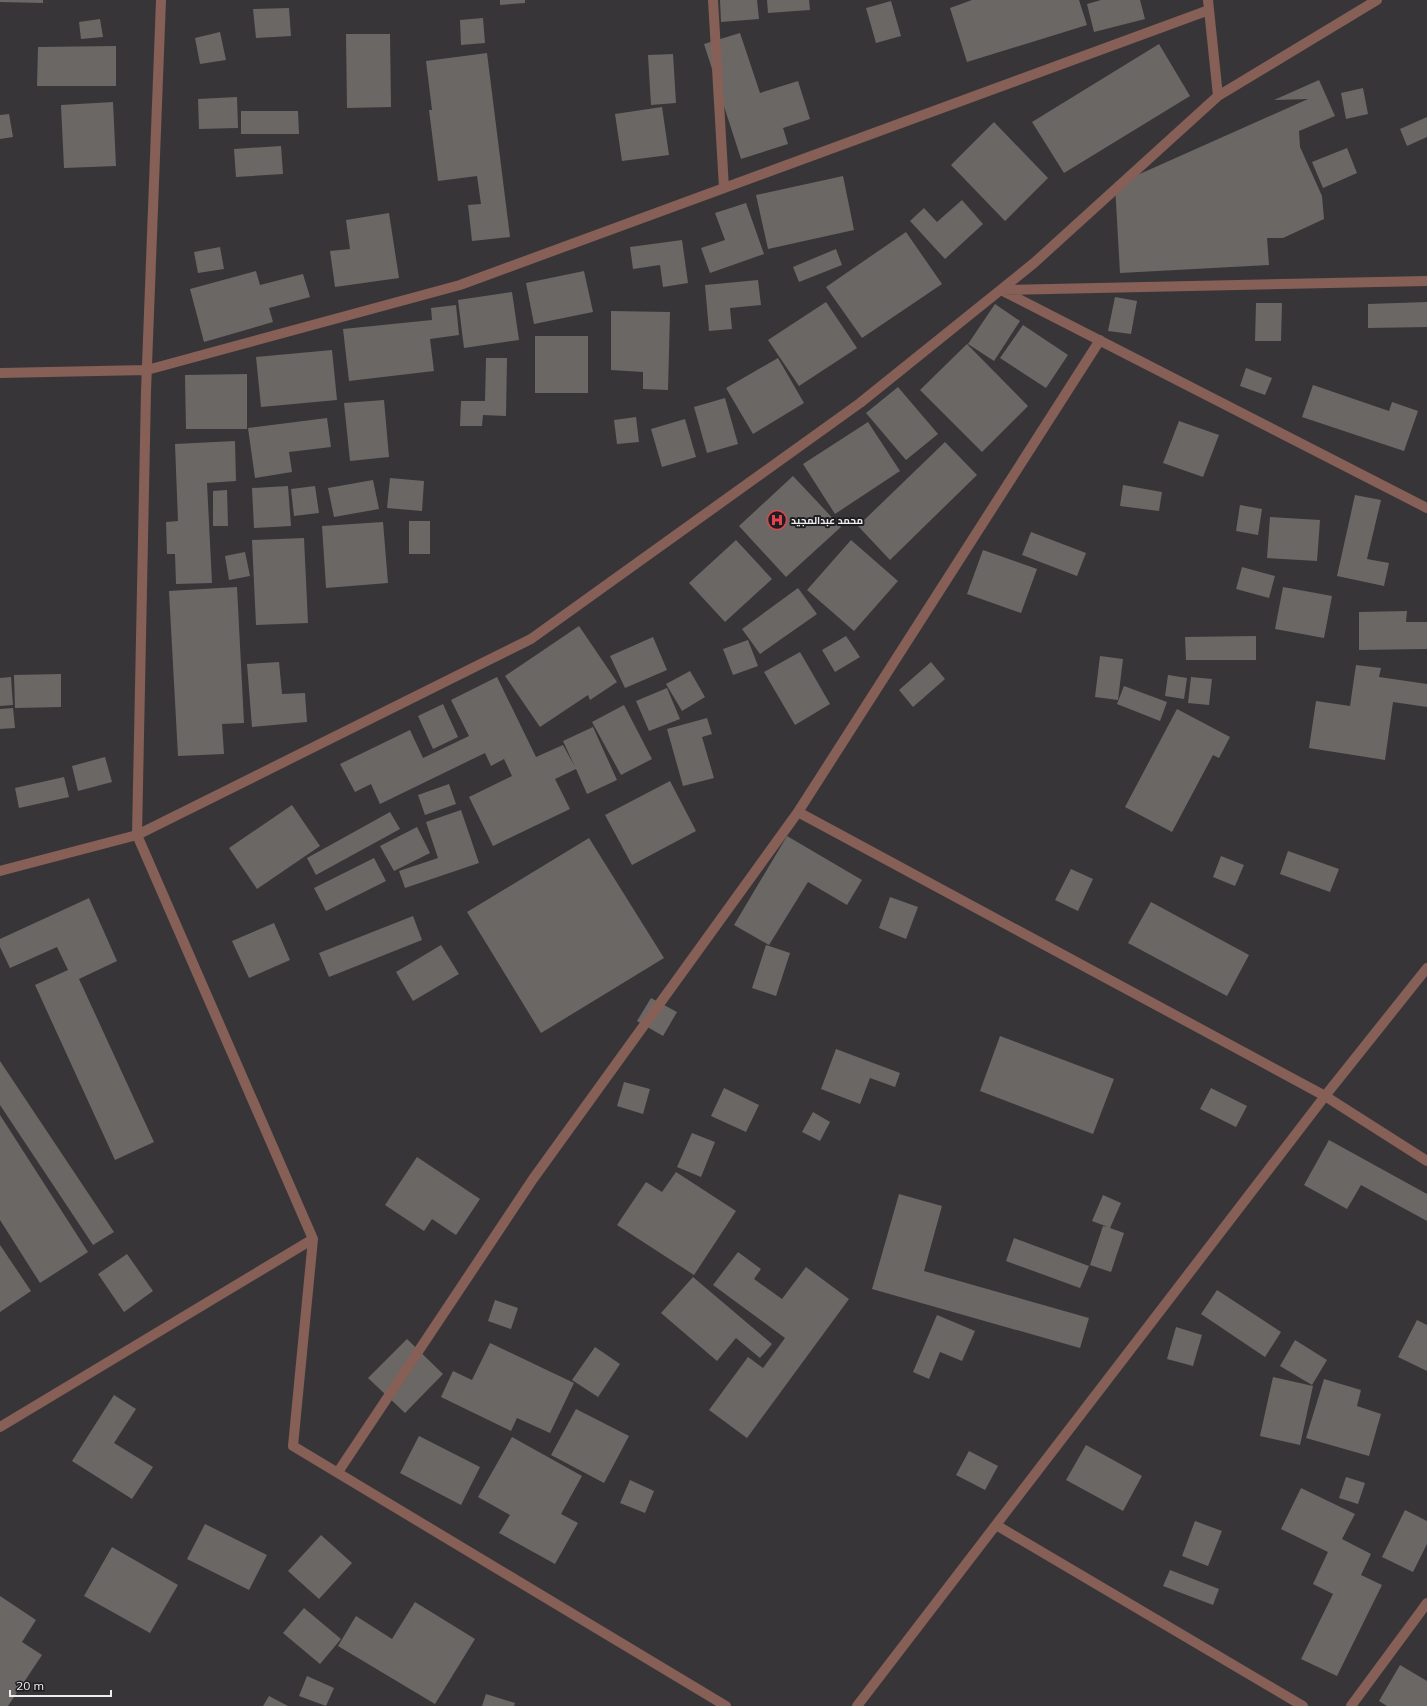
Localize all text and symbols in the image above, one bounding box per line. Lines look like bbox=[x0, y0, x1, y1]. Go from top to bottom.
hospital icon: محمد عبدالمجيد bbox=[766, 509, 788, 531]
place label: محمد عبدالمجيد bbox=[791, 514, 863, 527]
scale bar bbox=[10, 1672, 111, 1698]
text: 20 m bbox=[16, 1678, 44, 1693]

